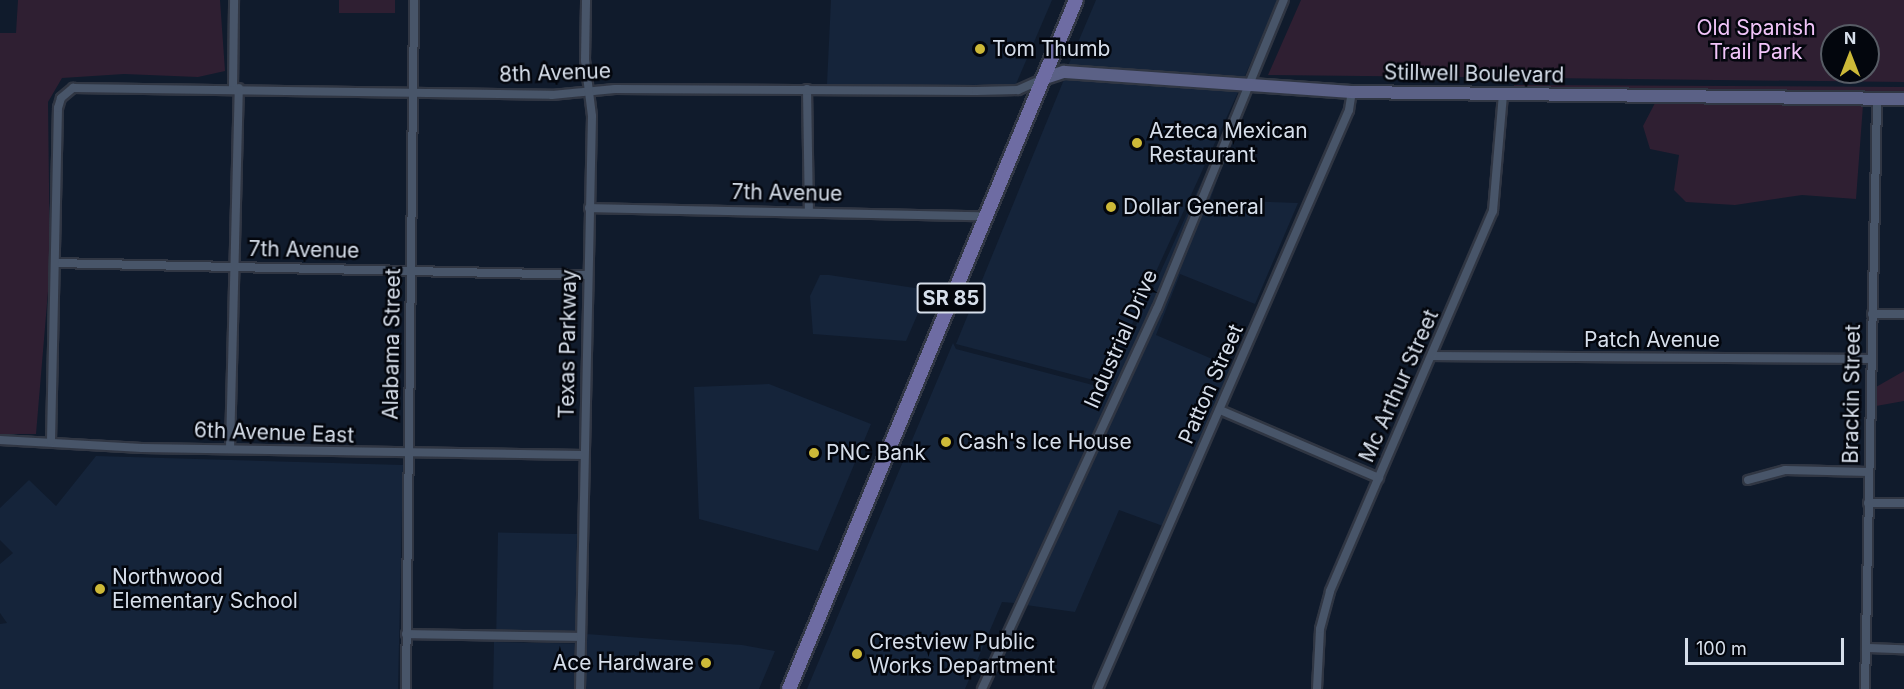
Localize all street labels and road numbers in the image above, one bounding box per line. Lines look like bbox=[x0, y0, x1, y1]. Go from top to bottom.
street label: 8th Avenue bbox=[499, 58, 611, 88]
street label: Stillwell Boulevard bbox=[1384, 60, 1564, 88]
street label: 7th Avenue bbox=[731, 179, 843, 207]
street label: 7th Avenue bbox=[248, 236, 360, 264]
street label: Industrial Drive bbox=[1079, 266, 1163, 412]
street label: Alabama Street bbox=[378, 268, 406, 420]
street label: Texas Parkway bbox=[554, 269, 582, 419]
road number: SR 85 bbox=[916, 281, 986, 315]
street label: Mc Arthur Street bbox=[1354, 306, 1444, 466]
street label: Patton Street bbox=[1173, 320, 1249, 448]
street label: Brackin Street bbox=[1838, 324, 1866, 464]
street label: Patch Avenue bbox=[1584, 327, 1720, 353]
street label: 6th Avenue East bbox=[193, 418, 355, 448]

